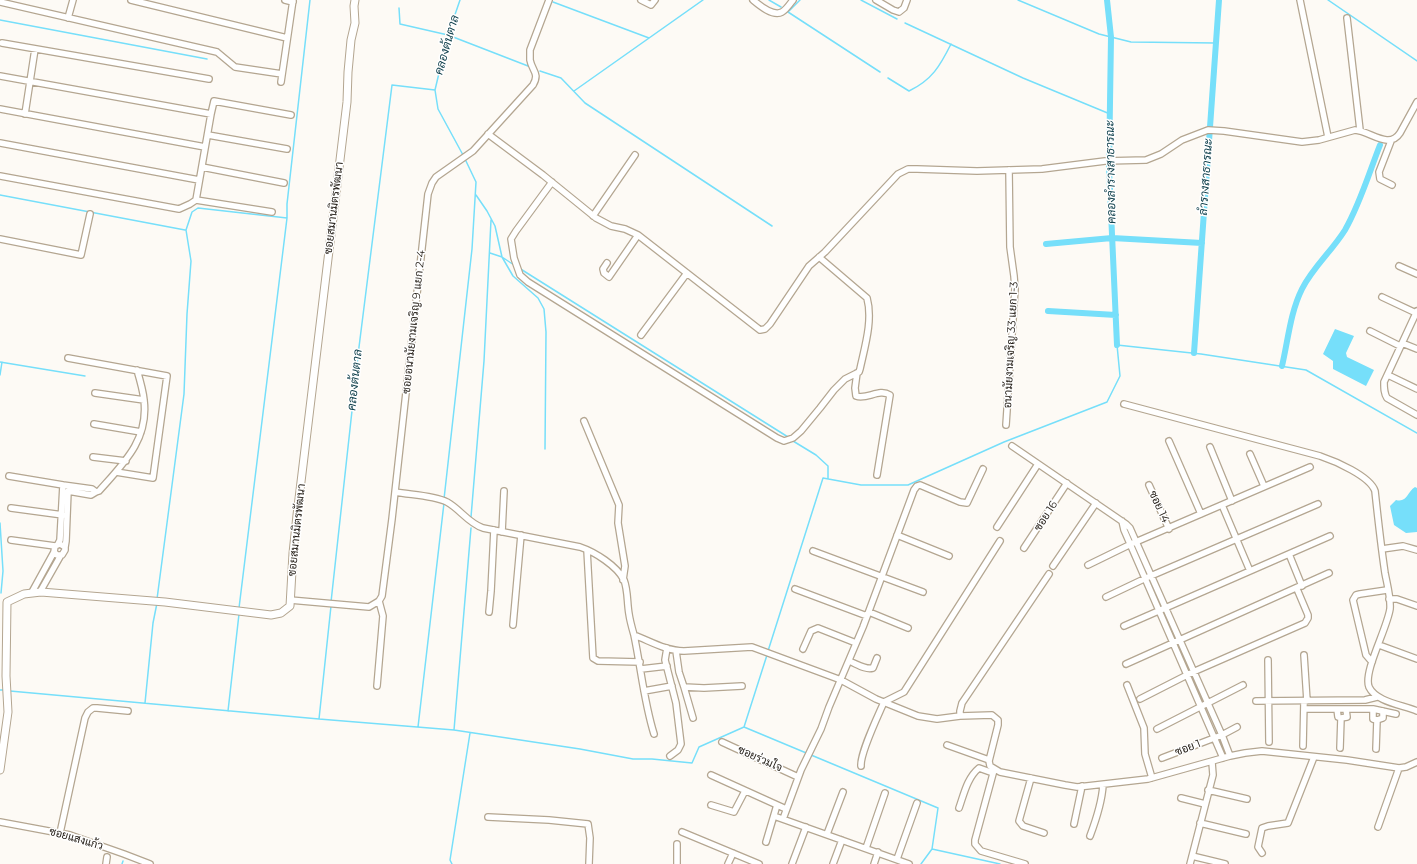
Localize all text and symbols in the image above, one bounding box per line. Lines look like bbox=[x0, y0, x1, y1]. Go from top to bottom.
water label: คลองต้นตาล bbox=[432, 13, 462, 77]
water label: คลองลำรางสาธารณะ bbox=[1103, 120, 1119, 224]
water label: ลำรางสาธารณะ bbox=[1196, 138, 1216, 216]
street label: ซอยสมานมิตรพัฒนา bbox=[322, 161, 346, 255]
street label: ซอยอนามัยงามเจริญ 9 แยก 2-4 bbox=[400, 249, 428, 395]
street label: อนามัยงามเจริญ 33 แยก 1-3 bbox=[1001, 281, 1021, 409]
water label: คลองต้นตาล bbox=[345, 349, 365, 411]
street label: ซอยสมานมิตรพัฒนา bbox=[286, 483, 308, 577]
street label: ซอย 14 bbox=[1146, 489, 1172, 525]
street label: ซอย 16 bbox=[1031, 499, 1061, 533]
street label: ซอย 1 bbox=[1173, 737, 1203, 759]
street label: ซอยร่วมใจ bbox=[736, 743, 784, 775]
street label: ซอยแสงแก้ว bbox=[47, 825, 105, 853]

